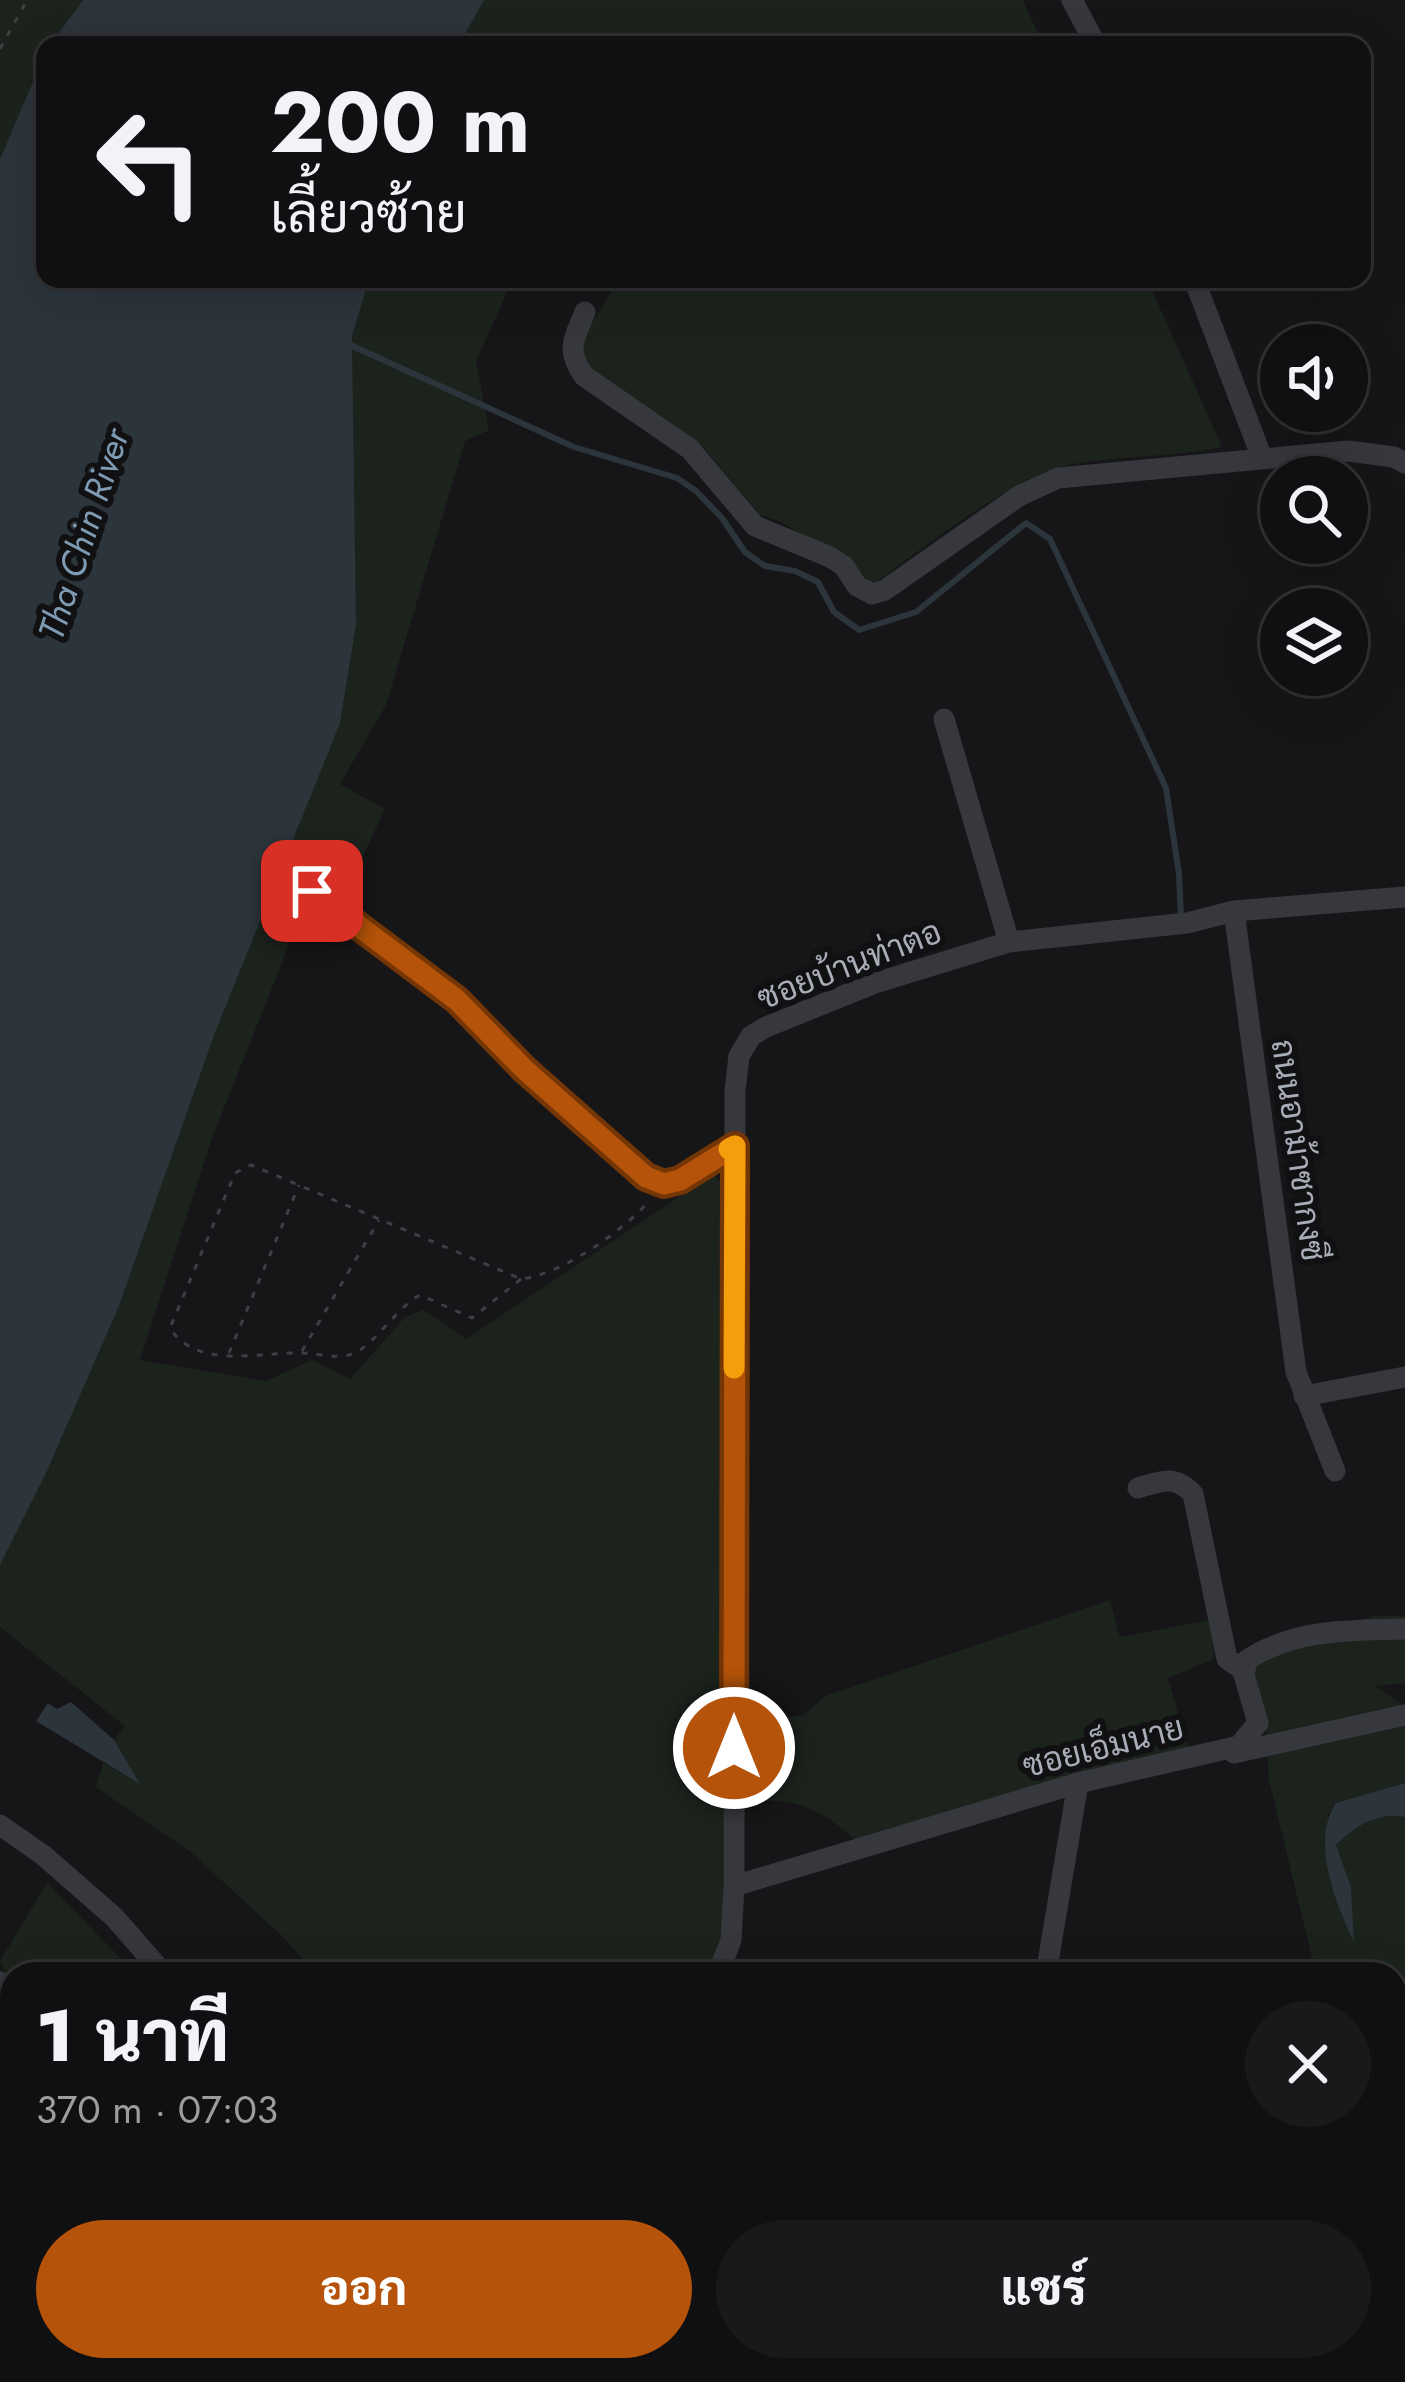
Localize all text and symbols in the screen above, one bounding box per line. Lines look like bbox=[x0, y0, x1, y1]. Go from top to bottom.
text: 200 m bbox=[270, 62, 530, 184]
icon: left bbox=[72, 84, 228, 240]
text: เลี้ยวซ้าย bbox=[270, 174, 467, 252]
map controls bbox=[1260, 324, 1368, 696]
button: sound bbox=[1260, 324, 1368, 432]
water label: Tha Chin River bbox=[24, 420, 142, 646]
button: search bbox=[1260, 456, 1368, 564]
button: layers bbox=[1260, 588, 1368, 696]
pin bbox=[261, 840, 363, 942]
icon: arrive bbox=[279, 858, 345, 924]
street label: ซอยบ้านท่าตอ bbox=[750, 908, 948, 1021]
street label: ถนนอาม้าซากงซี bbox=[1260, 1036, 1337, 1264]
position arrow bbox=[671, 1685, 797, 1811]
street label: ซอยเอ็มนาย bbox=[1018, 1704, 1189, 1789]
text: 1 นาที bbox=[36, 1984, 229, 2088]
button: close bbox=[1245, 2001, 1371, 2127]
text: 370 m · 07:03 bbox=[36, 2081, 278, 2138]
button: ออก bbox=[36, 2220, 692, 2358]
button: แชร์ bbox=[716, 2220, 1371, 2358]

